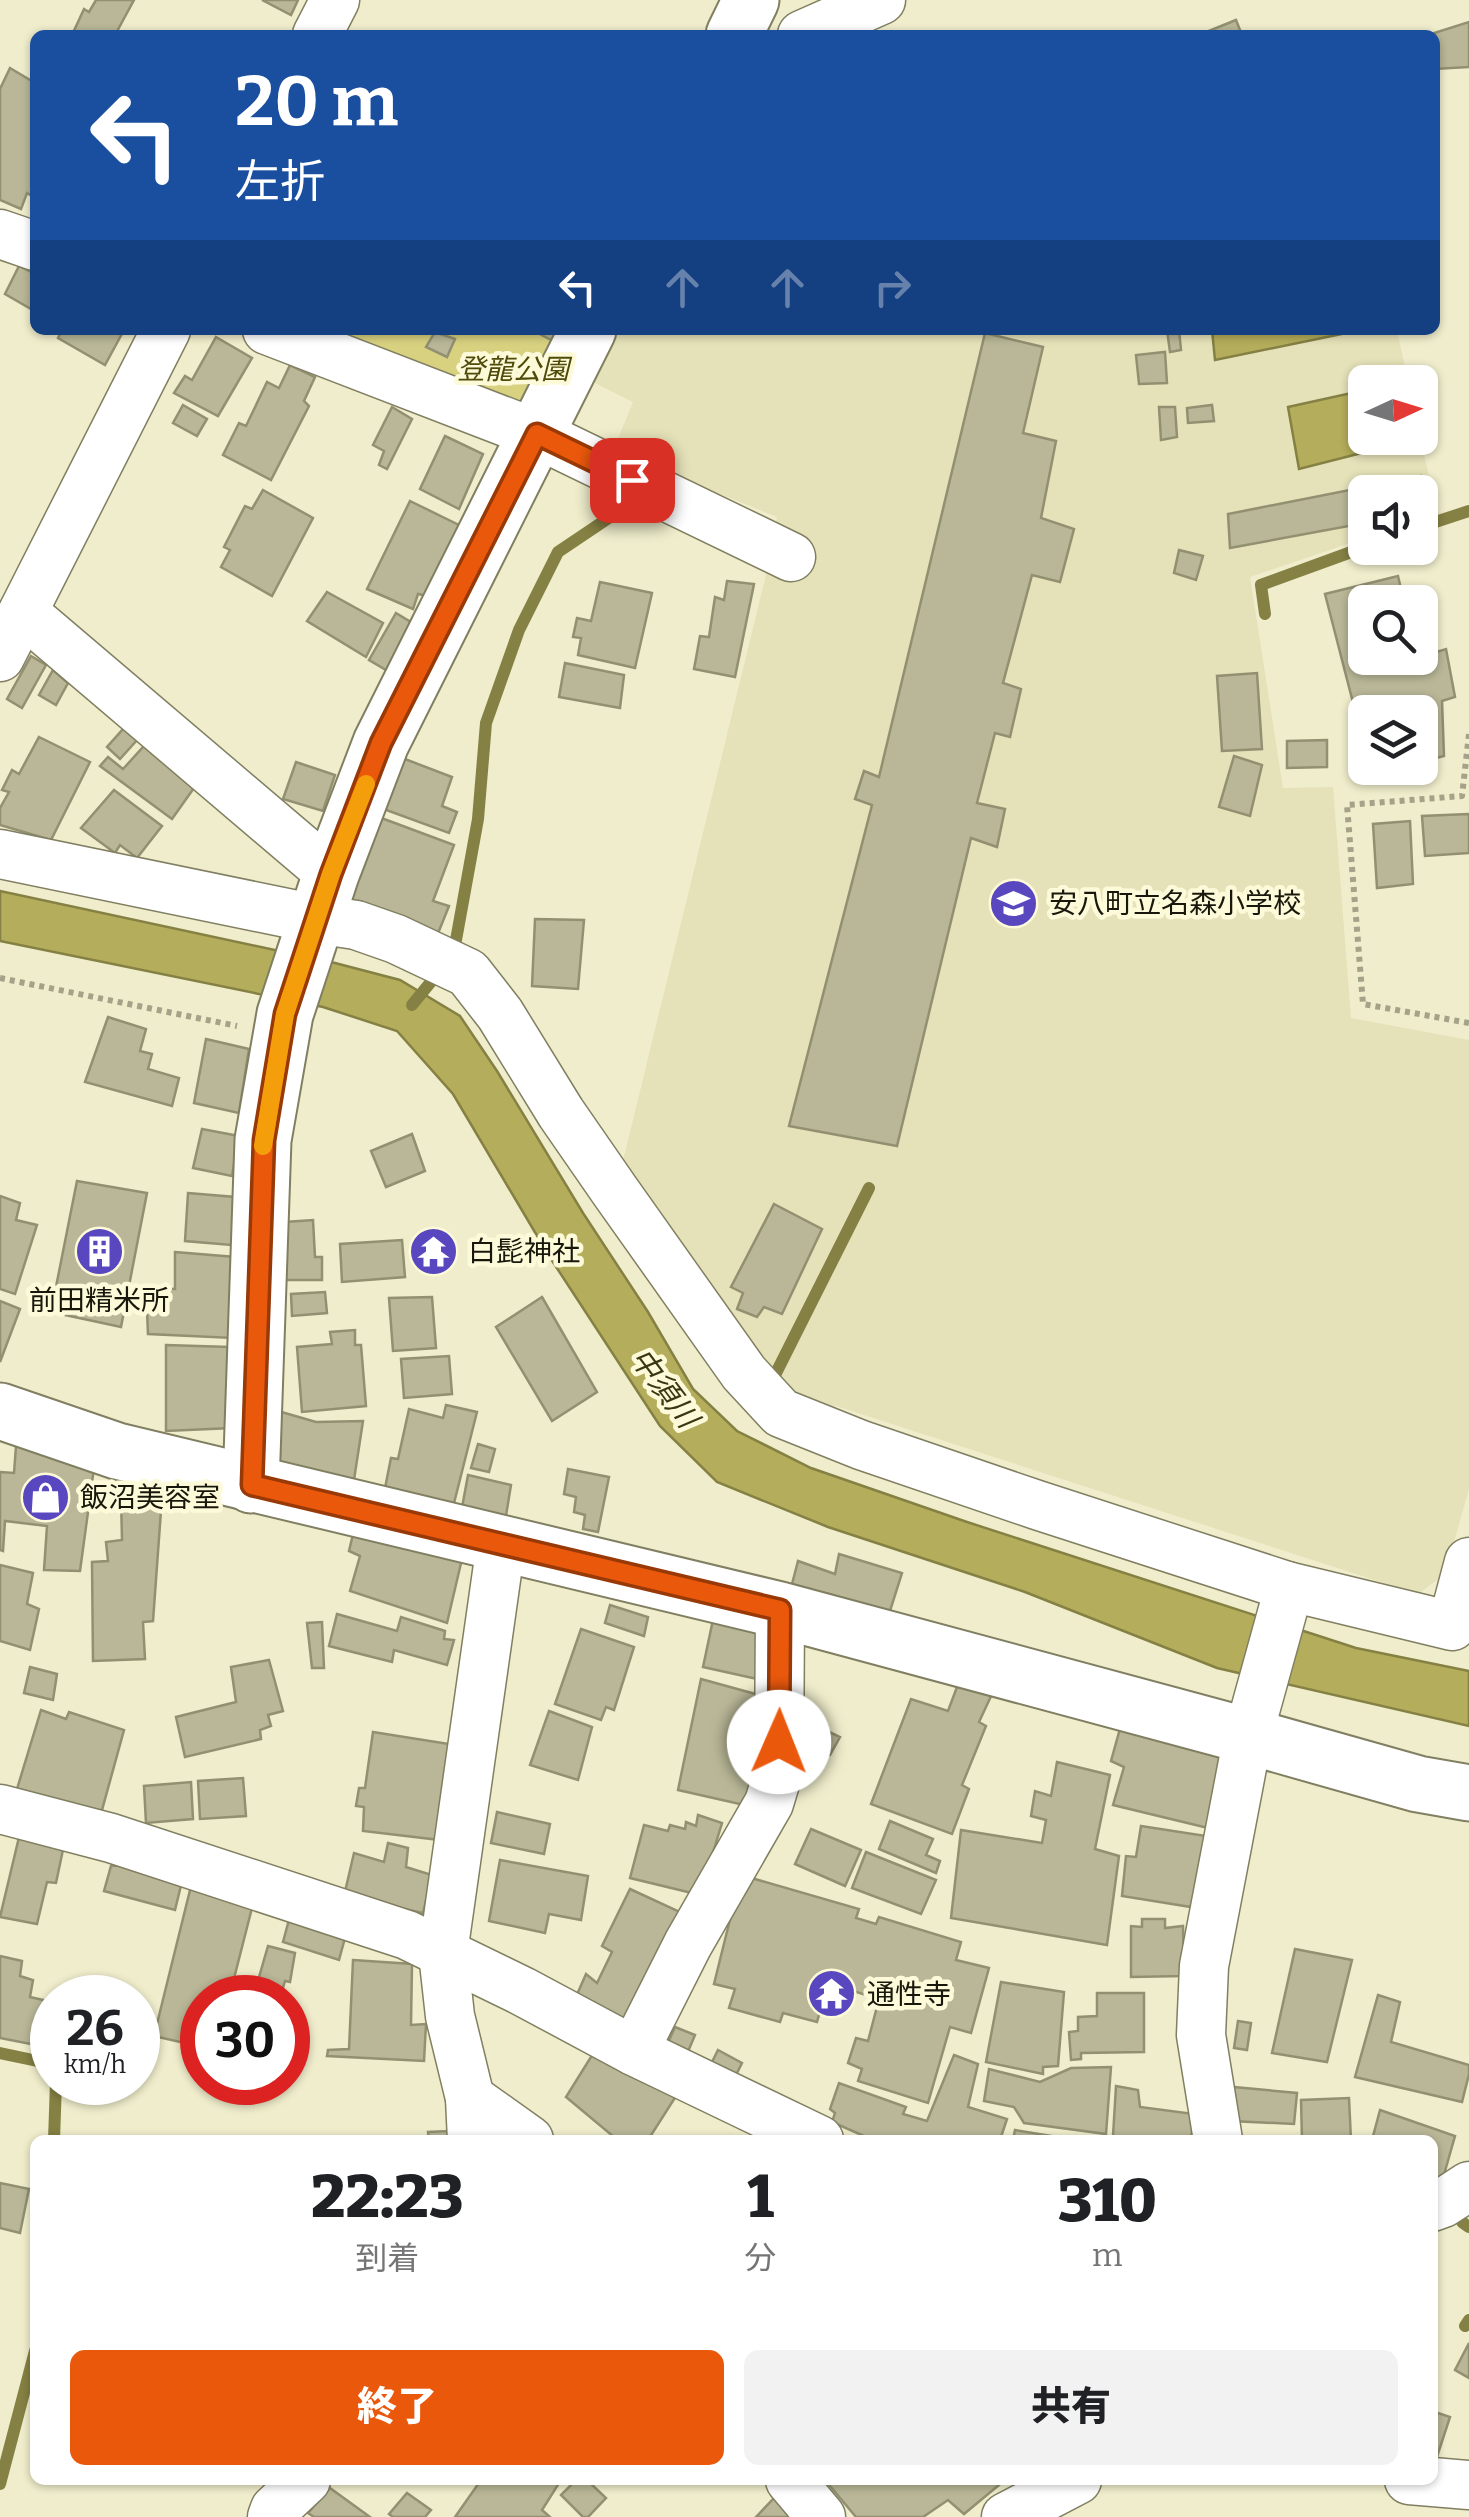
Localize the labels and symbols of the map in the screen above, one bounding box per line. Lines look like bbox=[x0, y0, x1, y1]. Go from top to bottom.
park label: 登龍公園 bbox=[457, 353, 573, 386]
north arrow bbox=[1348, 365, 1438, 455]
pin bbox=[590, 438, 675, 523]
school or university icon: 安八町立名森小学校 bbox=[988, 877, 1040, 929]
place label: 安八町立名森小学校 bbox=[1049, 887, 1301, 920]
temple icon: 白髭神社 bbox=[407, 1225, 459, 1277]
building icon: 前田精米所 bbox=[73, 1226, 125, 1278]
place label: 白髭神社 bbox=[468, 1235, 580, 1268]
place label: 前田精米所 bbox=[29, 1284, 169, 1317]
water label: 中須川 bbox=[623, 1341, 707, 1437]
shop icon: 飯沼美容室 bbox=[19, 1471, 71, 1523]
place label: 飯沼美容室 bbox=[80, 1481, 220, 1514]
position arrow bbox=[727, 1690, 831, 1794]
temple icon: 通性寺 bbox=[806, 1968, 858, 2020]
speed limit sign: 30 bbox=[180, 1975, 310, 2105]
place label: 通性寺 bbox=[867, 1978, 951, 2011]

